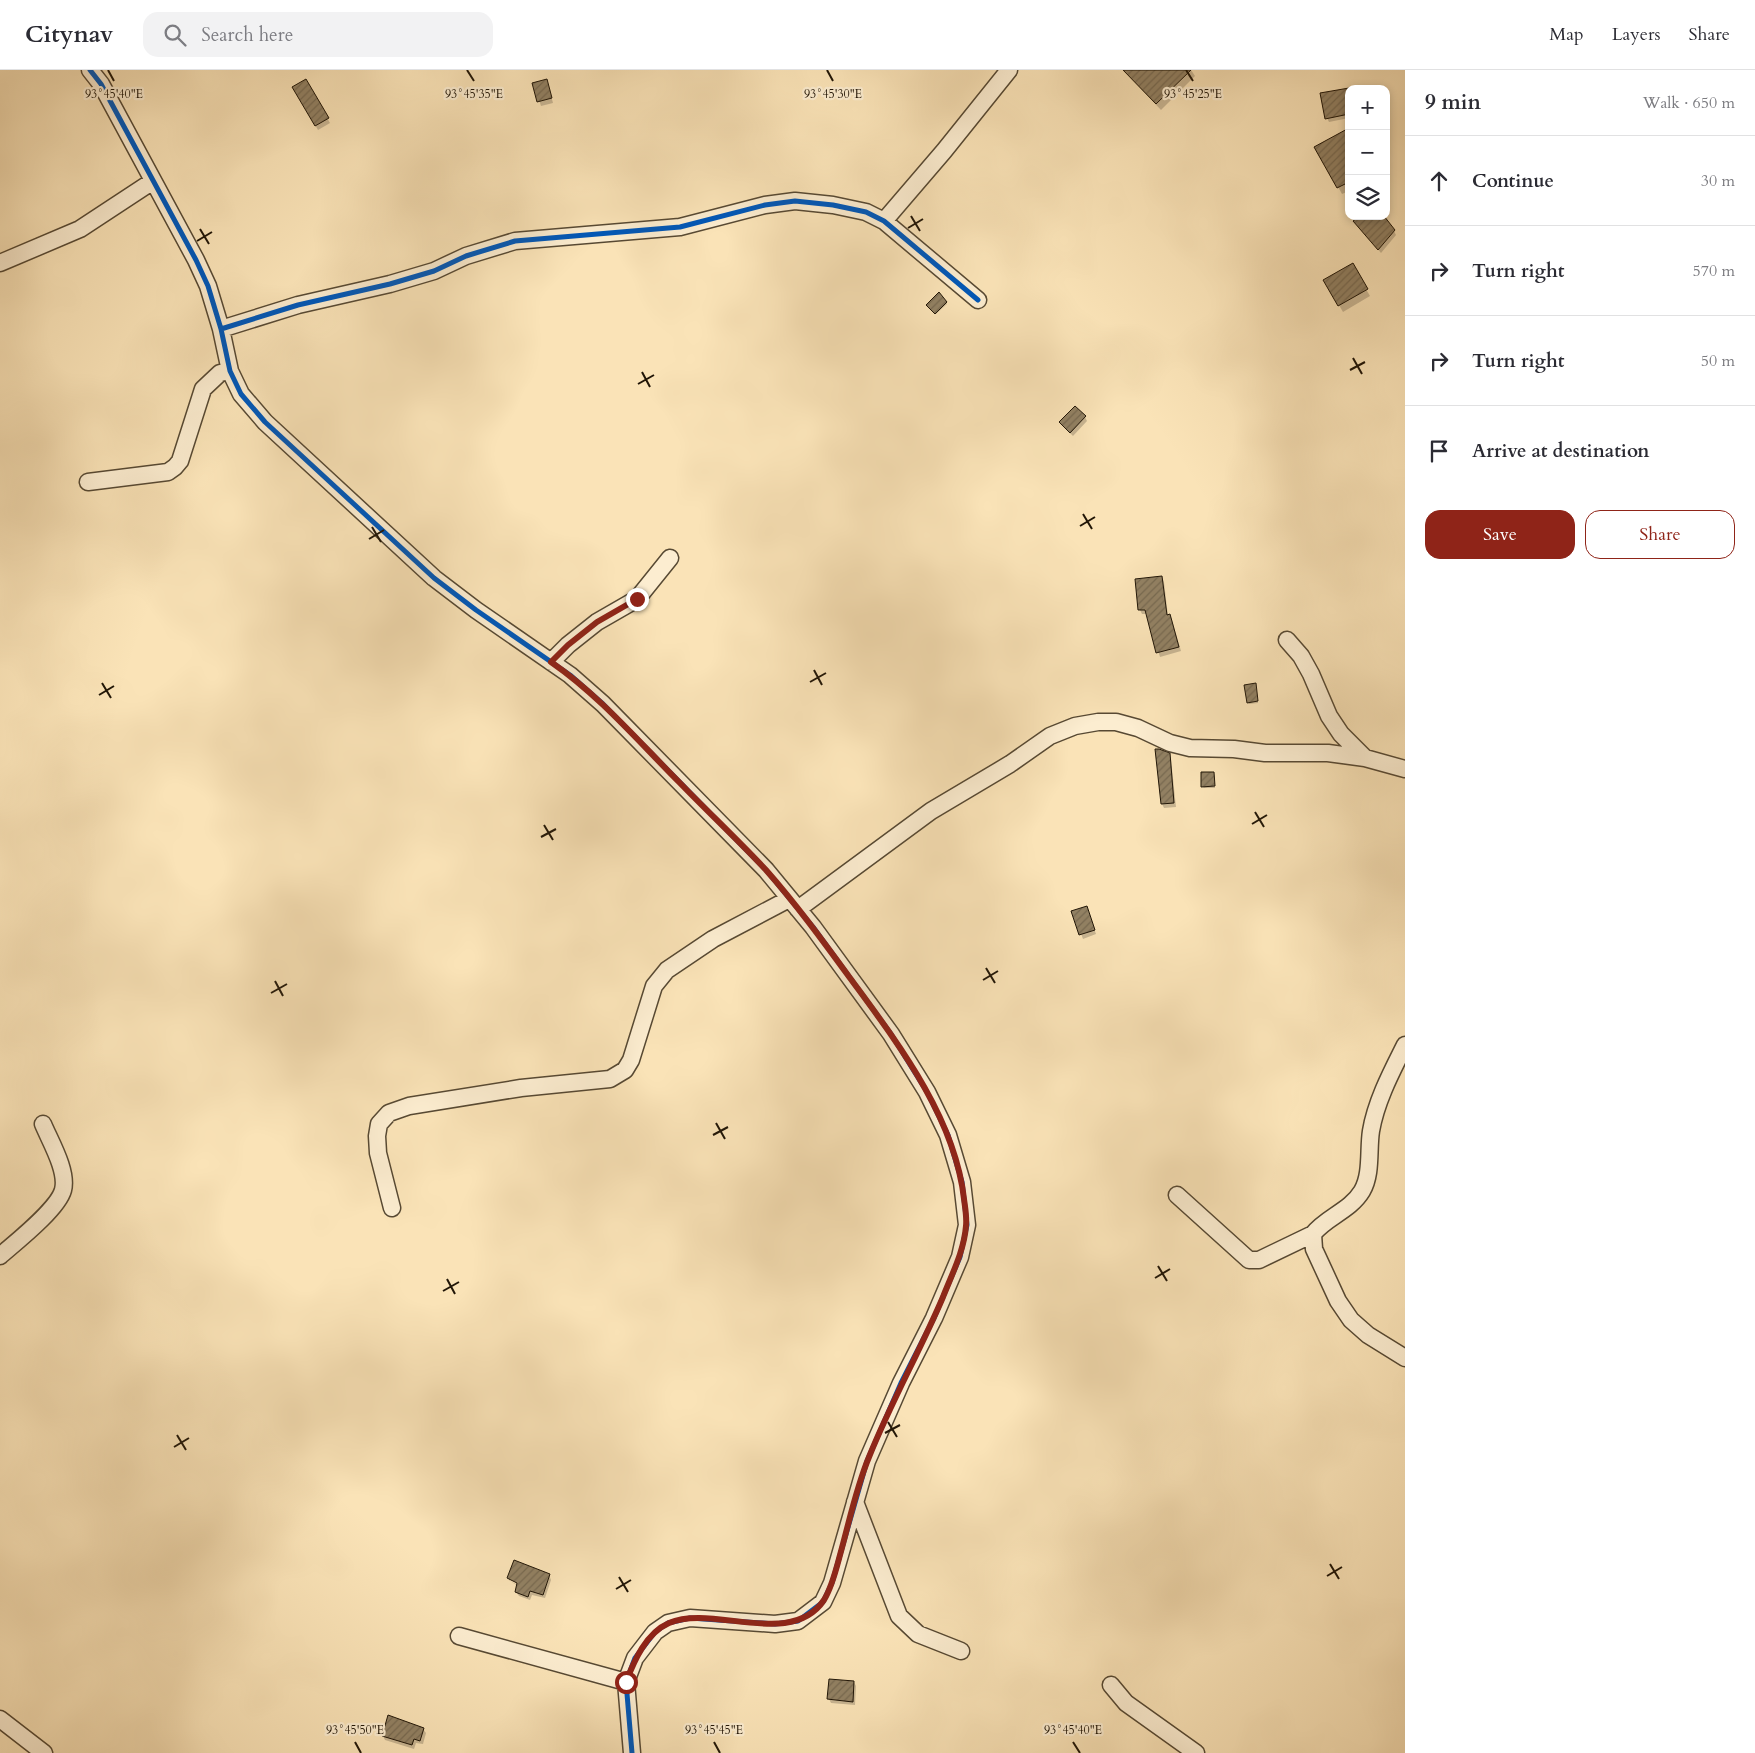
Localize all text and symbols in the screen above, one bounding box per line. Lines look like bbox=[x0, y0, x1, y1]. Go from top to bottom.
search box bbox=[143, 12, 493, 57]
text: Citynav bbox=[25, 18, 113, 51]
icon: search bbox=[161, 21, 189, 49]
text: Search here bbox=[201, 22, 293, 48]
text: Map bbox=[1549, 22, 1584, 47]
text: Layers bbox=[1612, 22, 1661, 47]
text: Share bbox=[1689, 22, 1730, 47]
map controls bbox=[1345, 85, 1390, 220]
button: + bbox=[1345, 85, 1390, 130]
text: 93°45'40"E bbox=[85, 86, 143, 102]
text: 93°45'35"E bbox=[445, 86, 503, 102]
text: 93°45'30"E bbox=[804, 86, 862, 102]
text: 93°45'25"E bbox=[1164, 86, 1222, 102]
text: 9 min bbox=[1425, 88, 1481, 117]
text: Walk · 650 m bbox=[1643, 92, 1735, 114]
button: − bbox=[1345, 130, 1390, 175]
icon: ahead bbox=[1425, 167, 1453, 195]
text: Continue bbox=[1472, 168, 1554, 194]
text: 30 m bbox=[1701, 170, 1735, 192]
button: layers bbox=[1345, 175, 1390, 220]
icon: right bbox=[1425, 257, 1453, 285]
text: Turn right bbox=[1472, 258, 1564, 284]
text: 570 m bbox=[1693, 260, 1735, 282]
icon: right bbox=[1425, 347, 1453, 375]
text: Turn right bbox=[1472, 348, 1564, 374]
text: 50 m bbox=[1701, 350, 1735, 372]
icon: arrive bbox=[1425, 437, 1453, 465]
text: Arrive at destination bbox=[1472, 438, 1649, 464]
button: Save bbox=[1425, 510, 1575, 559]
button: Share bbox=[1585, 510, 1735, 559]
route end bbox=[626, 588, 649, 611]
route start bbox=[615, 1671, 638, 1694]
text: 93°45'50"E bbox=[326, 1722, 384, 1738]
text: 93°45'45"E bbox=[685, 1722, 743, 1738]
text: 93°45'40"E bbox=[1044, 1722, 1102, 1738]

